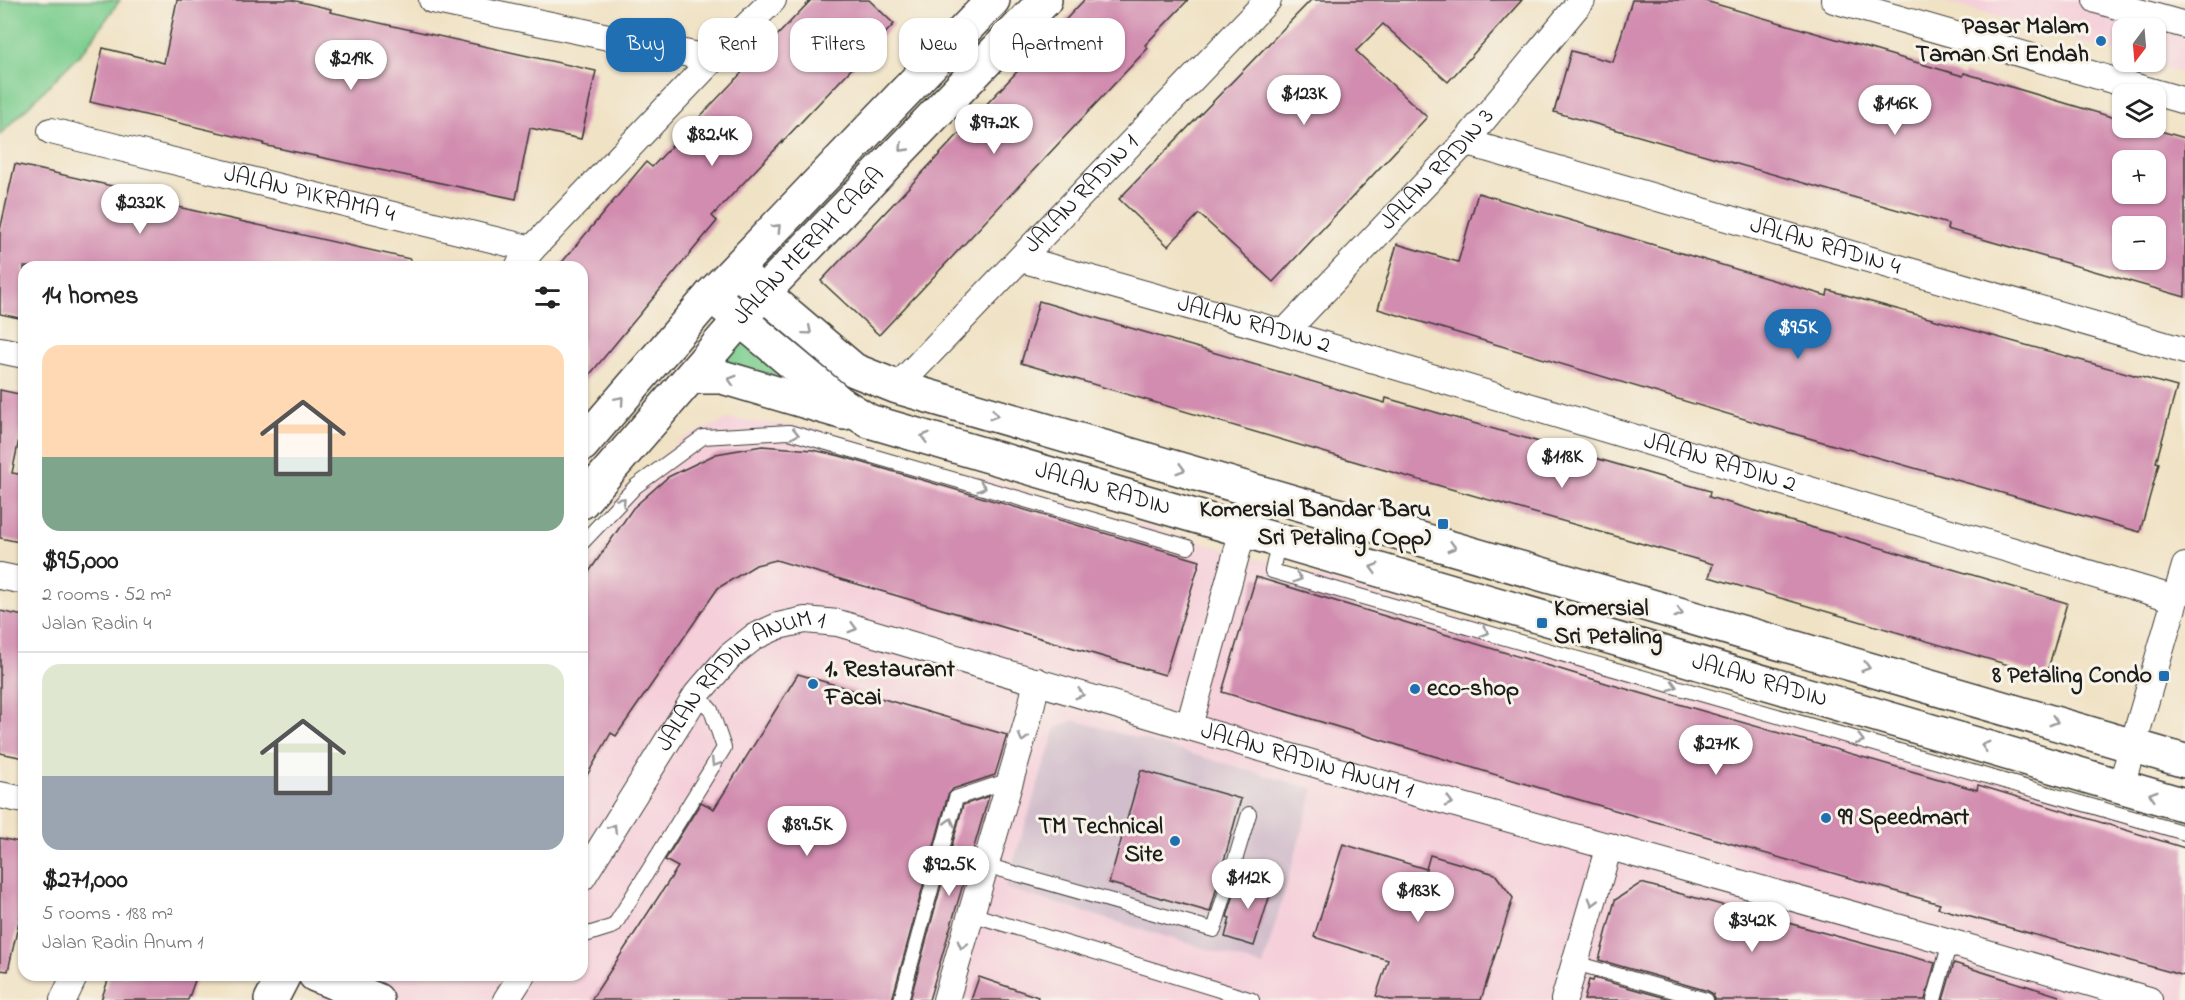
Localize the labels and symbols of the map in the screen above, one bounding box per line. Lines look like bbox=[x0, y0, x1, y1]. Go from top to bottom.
place label: Pasar Malam Taman Sri Endah bbox=[1915, 10, 2089, 73]
north arrow bbox=[2112, 18, 2166, 72]
marker: Pasar Malam Taman Sri Endah bbox=[2094, 34, 2108, 48]
pin: $219K bbox=[309, 40, 393, 91]
pin: $123K bbox=[1262, 75, 1346, 126]
pin: $146K bbox=[1853, 85, 1937, 136]
street label: JALAN RADIN 3 bbox=[1372, 101, 1503, 239]
pin: $97.2K bbox=[945, 104, 1043, 155]
pin: $82.4K bbox=[663, 116, 761, 167]
street label: JALAN RADIN 1 bbox=[1016, 126, 1148, 262]
one-way arrow bbox=[899, 141, 910, 152]
street label: JALAN PIKRAMA 4 bbox=[220, 156, 399, 232]
street label: JALAN MERAH CAGA bbox=[725, 159, 893, 333]
pin: $232K bbox=[98, 184, 182, 235]
street label: JALAN RADIN 4 bbox=[1745, 208, 1905, 285]
one-way arrow bbox=[769, 224, 780, 235]
street label: JALAN RADIN 2 bbox=[1173, 286, 1335, 363]
pin: $95K bbox=[1762, 309, 1834, 360]
one-way arrow bbox=[801, 324, 812, 335]
one-way arrow bbox=[727, 375, 738, 387]
one-way arrow bbox=[613, 397, 624, 407]
one-way arrow bbox=[988, 408, 998, 420]
street label: JALAN RADIN 2 bbox=[1639, 424, 1800, 502]
one-way arrow bbox=[790, 427, 800, 440]
one-way arrow bbox=[920, 432, 931, 444]
pin: $118K bbox=[1520, 438, 1604, 489]
street label: JALAN RADIN bbox=[1031, 453, 1175, 526]
one-way arrow bbox=[1175, 462, 1186, 474]
one-way arrow bbox=[977, 480, 987, 493]
place label: Komersial Bandar Baru Sri Petaling (Opp) bbox=[1199, 493, 1431, 557]
one-way arrow bbox=[615, 497, 626, 507]
marker: Komersial Bandar Baru Sri Petaling (Opp) bbox=[1436, 517, 1450, 531]
one-way arrow bbox=[1446, 540, 1457, 552]
one-way arrow bbox=[1369, 563, 1380, 575]
one-way arrow bbox=[1292, 571, 1303, 583]
place label: Komersial Sri Petaling bbox=[1554, 592, 1663, 656]
street label: JALAN RADIN ANUM 1 bbox=[648, 601, 827, 759]
one-way arrow bbox=[1673, 606, 1684, 618]
marker: Komersial Sri Petaling bbox=[1535, 616, 1549, 630]
one-way arrow bbox=[847, 620, 857, 633]
one-way arrow bbox=[1479, 625, 1490, 637]
street label: JALAN RADIN bbox=[1687, 644, 1832, 717]
place label: 1. Restaurant Facai bbox=[824, 653, 956, 716]
place label: 8 Petaling Condo bbox=[1991, 659, 2152, 695]
one-way arrow bbox=[1861, 660, 1871, 672]
marker: 8 Petaling Condo bbox=[2157, 669, 2171, 683]
place label: eco-shop bbox=[1427, 672, 1519, 707]
marker: 1. Restaurant Facai bbox=[806, 677, 820, 691]
one-way arrow bbox=[1667, 679, 1677, 691]
marker: eco-shop bbox=[1408, 682, 1422, 696]
one-way arrow bbox=[1074, 687, 1085, 699]
street label: JALAN RADIN ANUM 1 bbox=[1196, 714, 1418, 809]
one-way arrow bbox=[2049, 714, 2059, 727]
pin: $271K bbox=[1674, 725, 1758, 776]
one-way arrow bbox=[1018, 732, 1030, 743]
one-way arrow bbox=[1854, 733, 1865, 745]
one-way arrow bbox=[1980, 741, 1990, 753]
one-way arrow bbox=[710, 757, 722, 767]
one-way arrow bbox=[2148, 790, 2159, 802]
one-way arrow bbox=[1443, 795, 1453, 807]
place label: 99 Speedmart bbox=[1837, 801, 1970, 836]
pin: $89.5K bbox=[758, 806, 856, 857]
place label: TM Technical Site bbox=[1038, 810, 1164, 873]
marker: 99 Speedmart bbox=[1819, 811, 1833, 825]
one-way arrow bbox=[943, 817, 955, 828]
one-way arrow bbox=[605, 824, 616, 835]
marker: TM Technical Site bbox=[1168, 834, 1182, 848]
pin: $92.5K bbox=[900, 846, 998, 897]
pin: $112K bbox=[1206, 859, 1290, 910]
pin: $183K bbox=[1376, 872, 1460, 923]
one-way arrow bbox=[1588, 896, 1600, 907]
pin: $342K bbox=[1710, 902, 1794, 953]
one-way arrow bbox=[957, 939, 969, 950]

